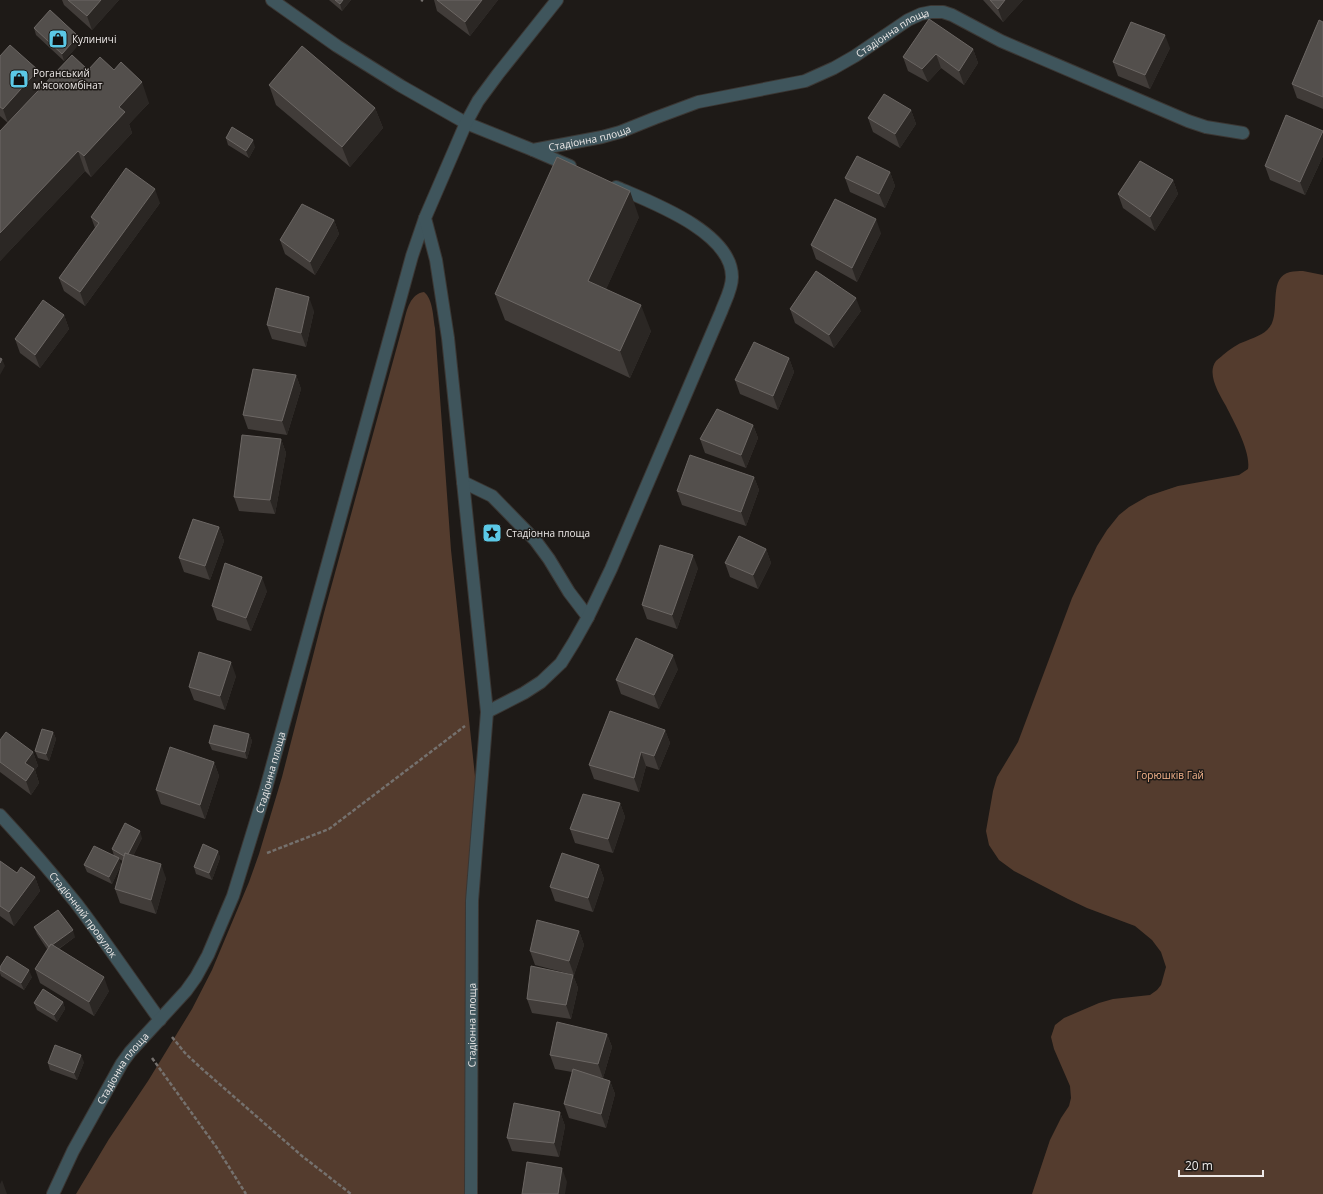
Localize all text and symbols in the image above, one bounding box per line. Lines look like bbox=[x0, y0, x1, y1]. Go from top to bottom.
street label: Стадіонна площа bbox=[853, 6, 930, 61]
shop icon: Кулиничі bbox=[47, 28, 69, 50]
place label: Кулиничі bbox=[72, 32, 116, 46]
place label: Роганський м'ясокомбінат bbox=[33, 66, 103, 92]
shop icon: Роганський м'ясокомбінат bbox=[8, 68, 30, 90]
street label: Стадіонна площа bbox=[547, 121, 633, 154]
place icon: Стадіонна площа bbox=[481, 522, 503, 544]
place label: Стадіонна площа bbox=[506, 526, 590, 540]
street label: Стадіонна площа bbox=[252, 730, 288, 815]
park label: Горюшків Гай bbox=[1136, 768, 1204, 782]
street label: Стадіонний провулок bbox=[46, 869, 121, 961]
street label: Стадіонна площа bbox=[464, 983, 479, 1067]
street label: Стадіонна площа bbox=[93, 1029, 152, 1107]
scale bar bbox=[1179, 1152, 1263, 1178]
text: 20 m bbox=[1185, 1157, 1213, 1174]

